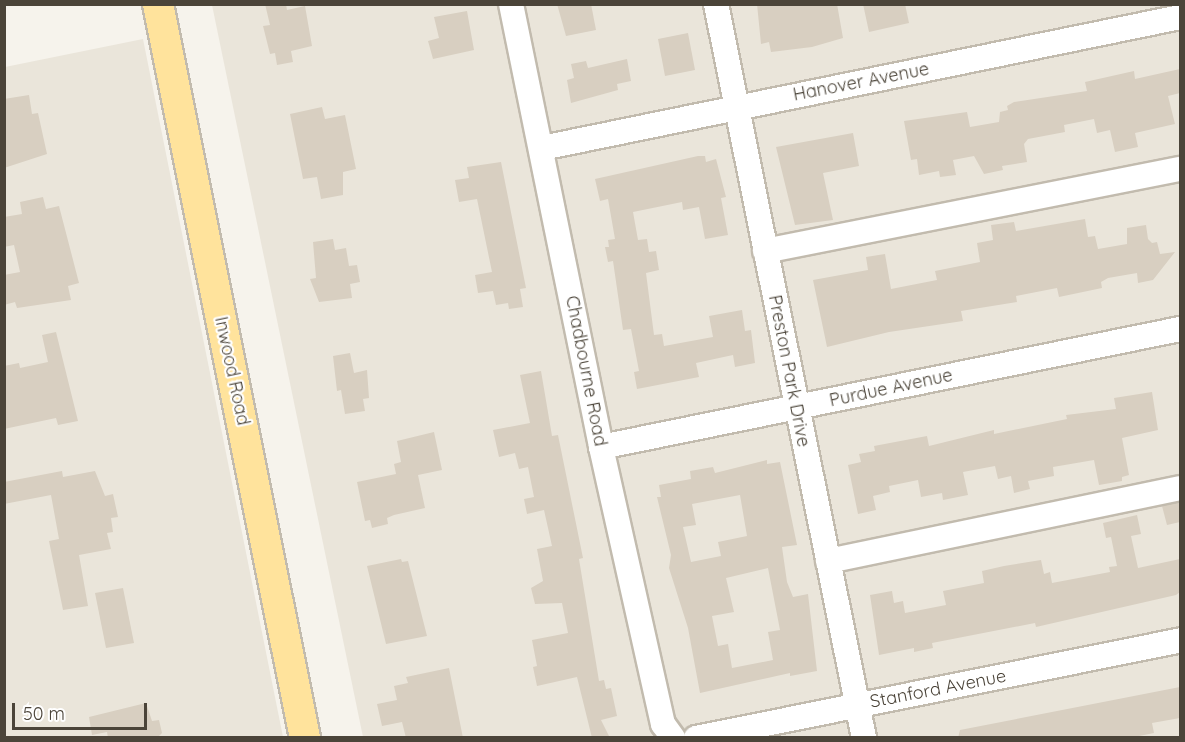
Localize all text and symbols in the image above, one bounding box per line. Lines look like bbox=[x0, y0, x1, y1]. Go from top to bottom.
street label: Hanover Avenue bbox=[791, 58, 931, 106]
street label: Preston Park Drive bbox=[764, 293, 814, 449]
street label: Chadbourne Road bbox=[561, 294, 611, 448]
street label: Inwood Road bbox=[210, 315, 254, 427]
street label: Purdue Avenue bbox=[827, 364, 955, 412]
street label: Stanford Avenue bbox=[868, 665, 1008, 713]
scale bar bbox=[15, 691, 150, 729]
text: 50 m bbox=[23, 702, 65, 725]

